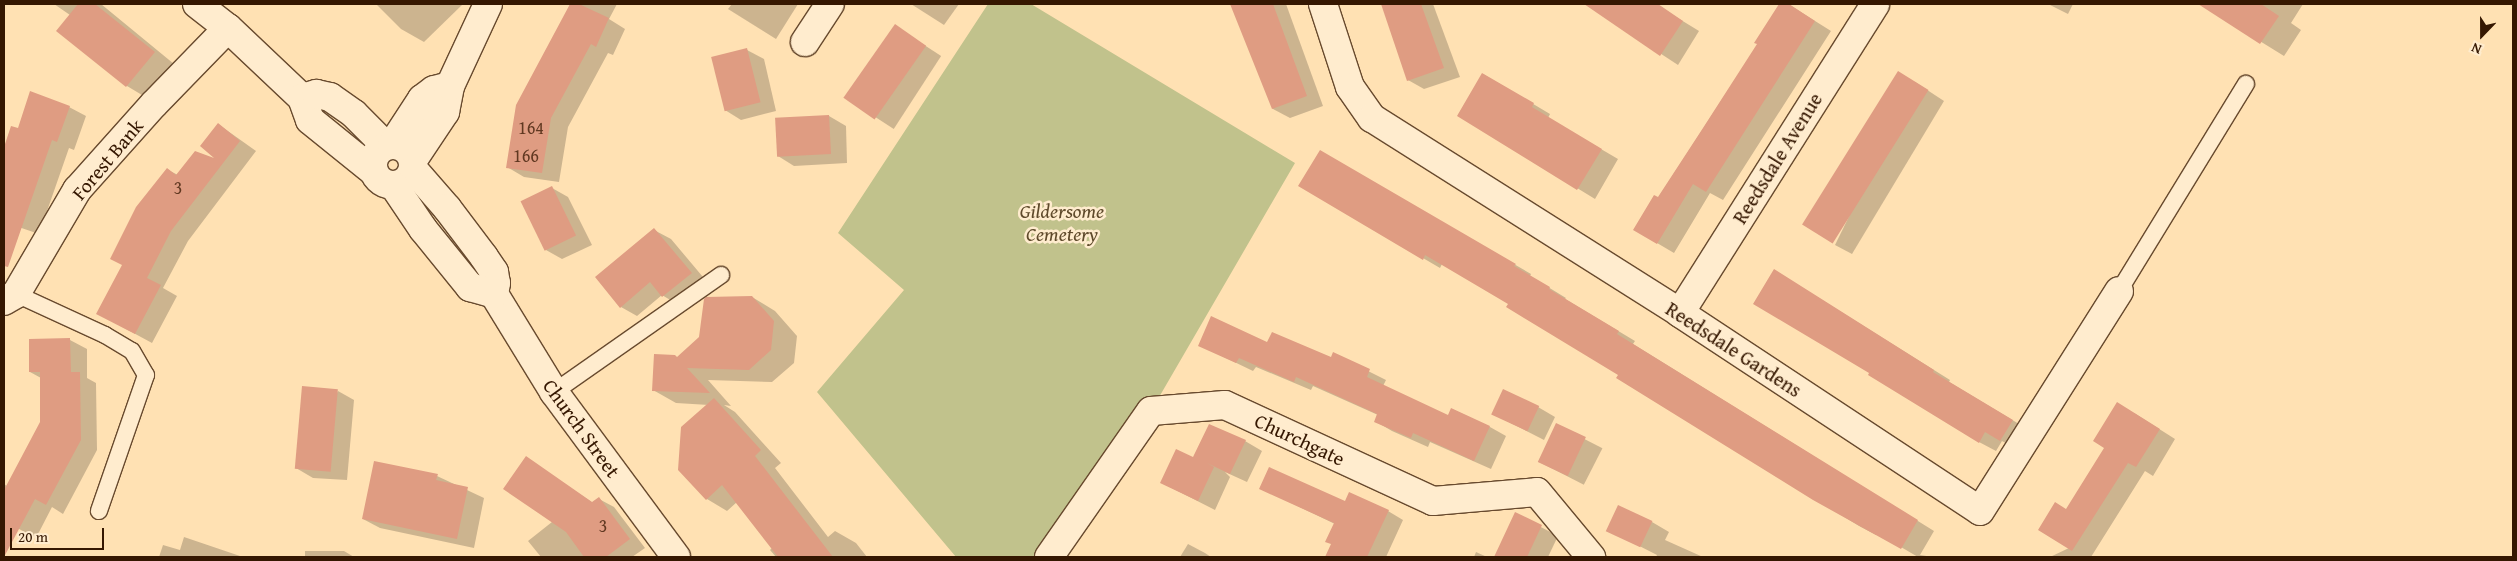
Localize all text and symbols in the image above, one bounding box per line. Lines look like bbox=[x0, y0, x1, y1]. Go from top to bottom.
north arrow bbox=[2457, 10, 2507, 60]
text: N bbox=[2468, 38, 2484, 60]
street label: Reedsdale Avenue bbox=[1727, 88, 1827, 228]
street label: Forest Bank bbox=[66, 114, 148, 204]
house number: 164 bbox=[518, 117, 544, 139]
house number: 166 bbox=[513, 145, 539, 167]
house number: 3 bbox=[174, 177, 182, 199]
park label: Gildersome Cemetery bbox=[1020, 199, 1104, 246]
street label: Reedsdale Gardens bbox=[1662, 296, 1806, 402]
street label: Church Street bbox=[538, 374, 626, 482]
street label: Churchgate bbox=[1251, 408, 1349, 470]
house number: 3 bbox=[599, 515, 607, 537]
scale bar bbox=[12, 518, 106, 550]
text: 20 m bbox=[18, 526, 48, 547]

